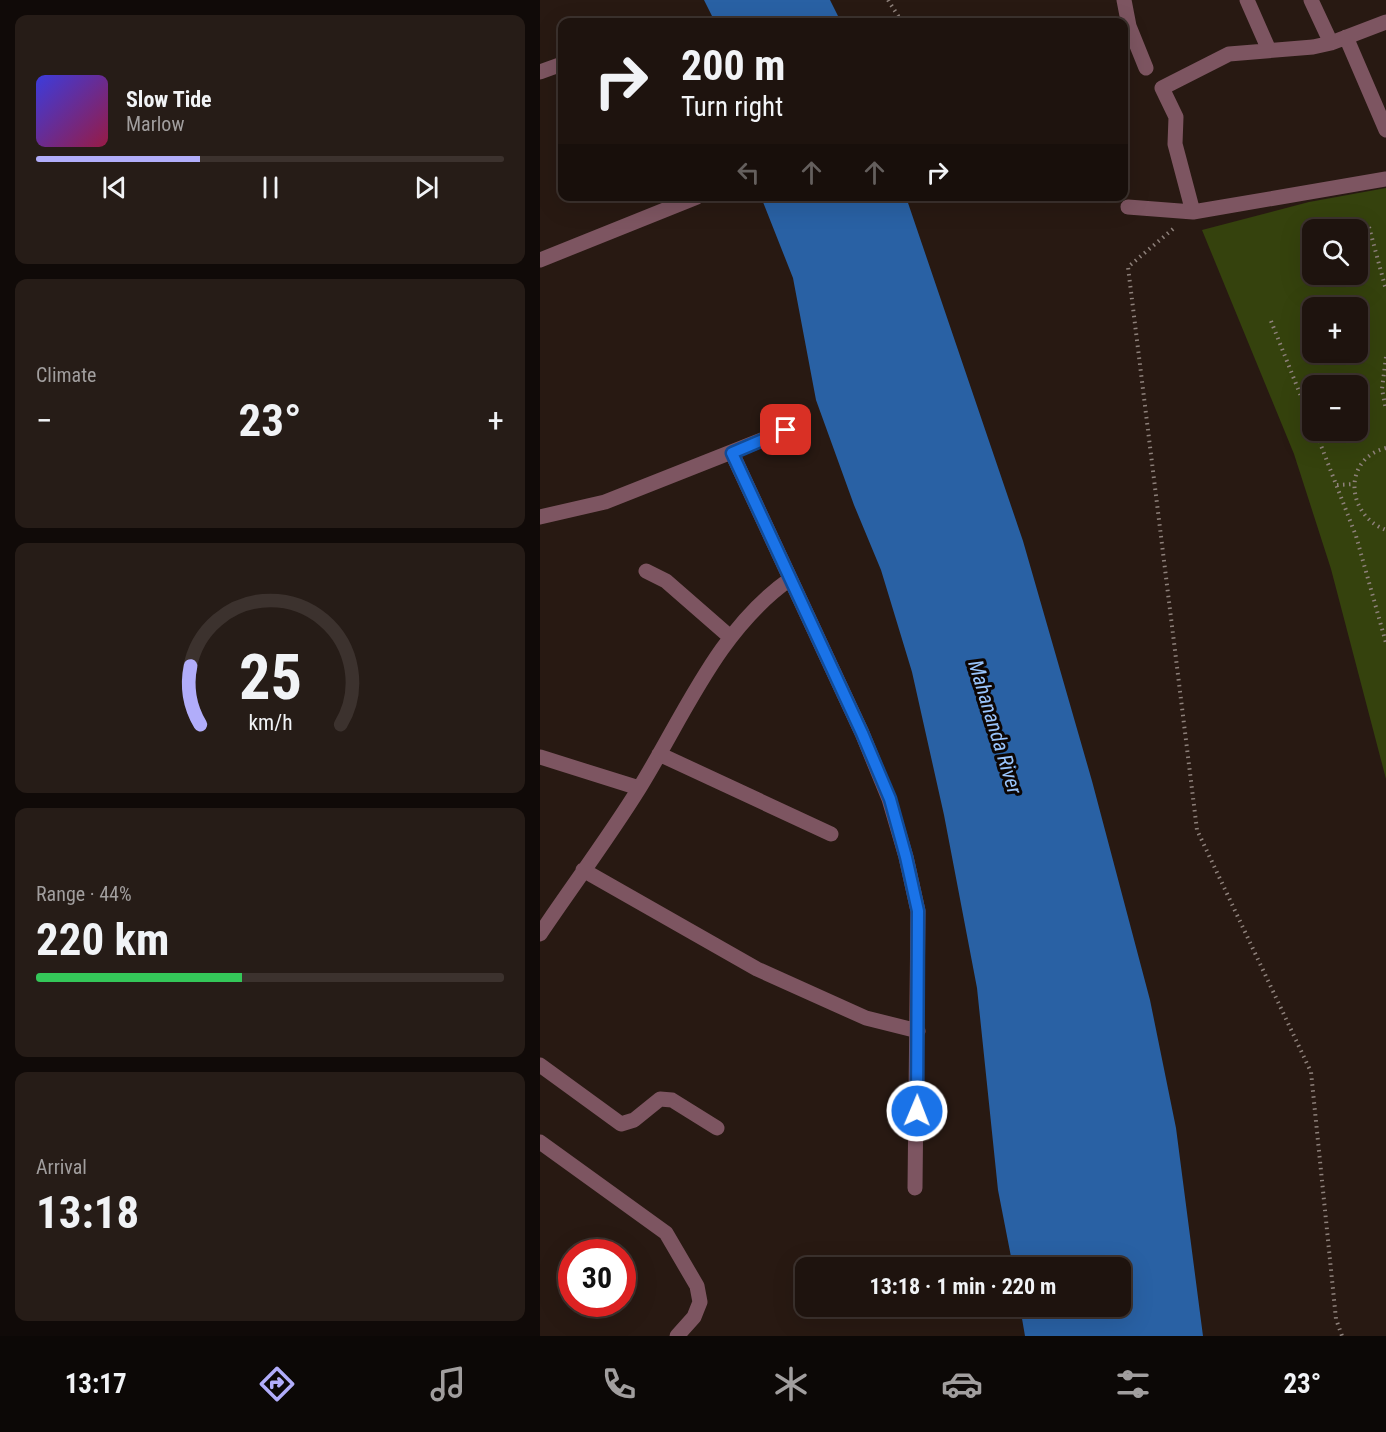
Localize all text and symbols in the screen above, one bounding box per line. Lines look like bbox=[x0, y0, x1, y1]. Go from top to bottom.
text: 200 m bbox=[681, 41, 786, 90]
icon: right bbox=[582, 42, 660, 120]
text: Slow Tide bbox=[126, 87, 212, 112]
text: Turn right bbox=[681, 91, 783, 123]
text: Marlow bbox=[126, 112, 184, 136]
icon: left bbox=[732, 156, 765, 189]
icon: ahead bbox=[795, 156, 828, 189]
icon: ahead bbox=[858, 156, 891, 189]
icon: right bbox=[921, 156, 954, 189]
icon: previous bbox=[98, 171, 131, 204]
icon: pause bbox=[254, 171, 287, 204]
icon: next bbox=[410, 171, 443, 204]
map controls bbox=[1302, 219, 1368, 441]
button: search bbox=[1302, 219, 1368, 285]
button: + bbox=[1302, 297, 1368, 363]
text: Climate bbox=[36, 363, 96, 387]
button: − bbox=[1302, 375, 1368, 441]
text: 23° bbox=[239, 394, 302, 447]
text: − bbox=[36, 401, 53, 440]
text: + bbox=[488, 401, 504, 440]
pin bbox=[760, 404, 811, 455]
icon: arrive bbox=[769, 413, 802, 446]
text: 25 bbox=[238, 641, 302, 714]
water label: Mahananda River bbox=[963, 657, 1027, 798]
text: km/h bbox=[248, 710, 292, 735]
text: Range · 44% bbox=[36, 882, 132, 906]
text: 220 km bbox=[36, 913, 169, 966]
position arrow bbox=[885, 1079, 949, 1143]
text: Arrival bbox=[36, 1155, 87, 1179]
text: 13:18 bbox=[36, 1186, 139, 1239]
speed limit sign: 30 bbox=[558, 1239, 636, 1317]
text: 13:18 · 1 min · 220 m bbox=[870, 1274, 1056, 1299]
icon: directions bbox=[256, 1363, 298, 1405]
icon: music bbox=[427, 1363, 469, 1405]
icon: phone bbox=[598, 1363, 640, 1405]
icon: climate bbox=[770, 1363, 812, 1405]
icon: car bbox=[941, 1363, 983, 1405]
icon: filters bbox=[1112, 1363, 1154, 1405]
text: 13:17 bbox=[65, 1368, 127, 1400]
text: 23° bbox=[1283, 1368, 1321, 1400]

